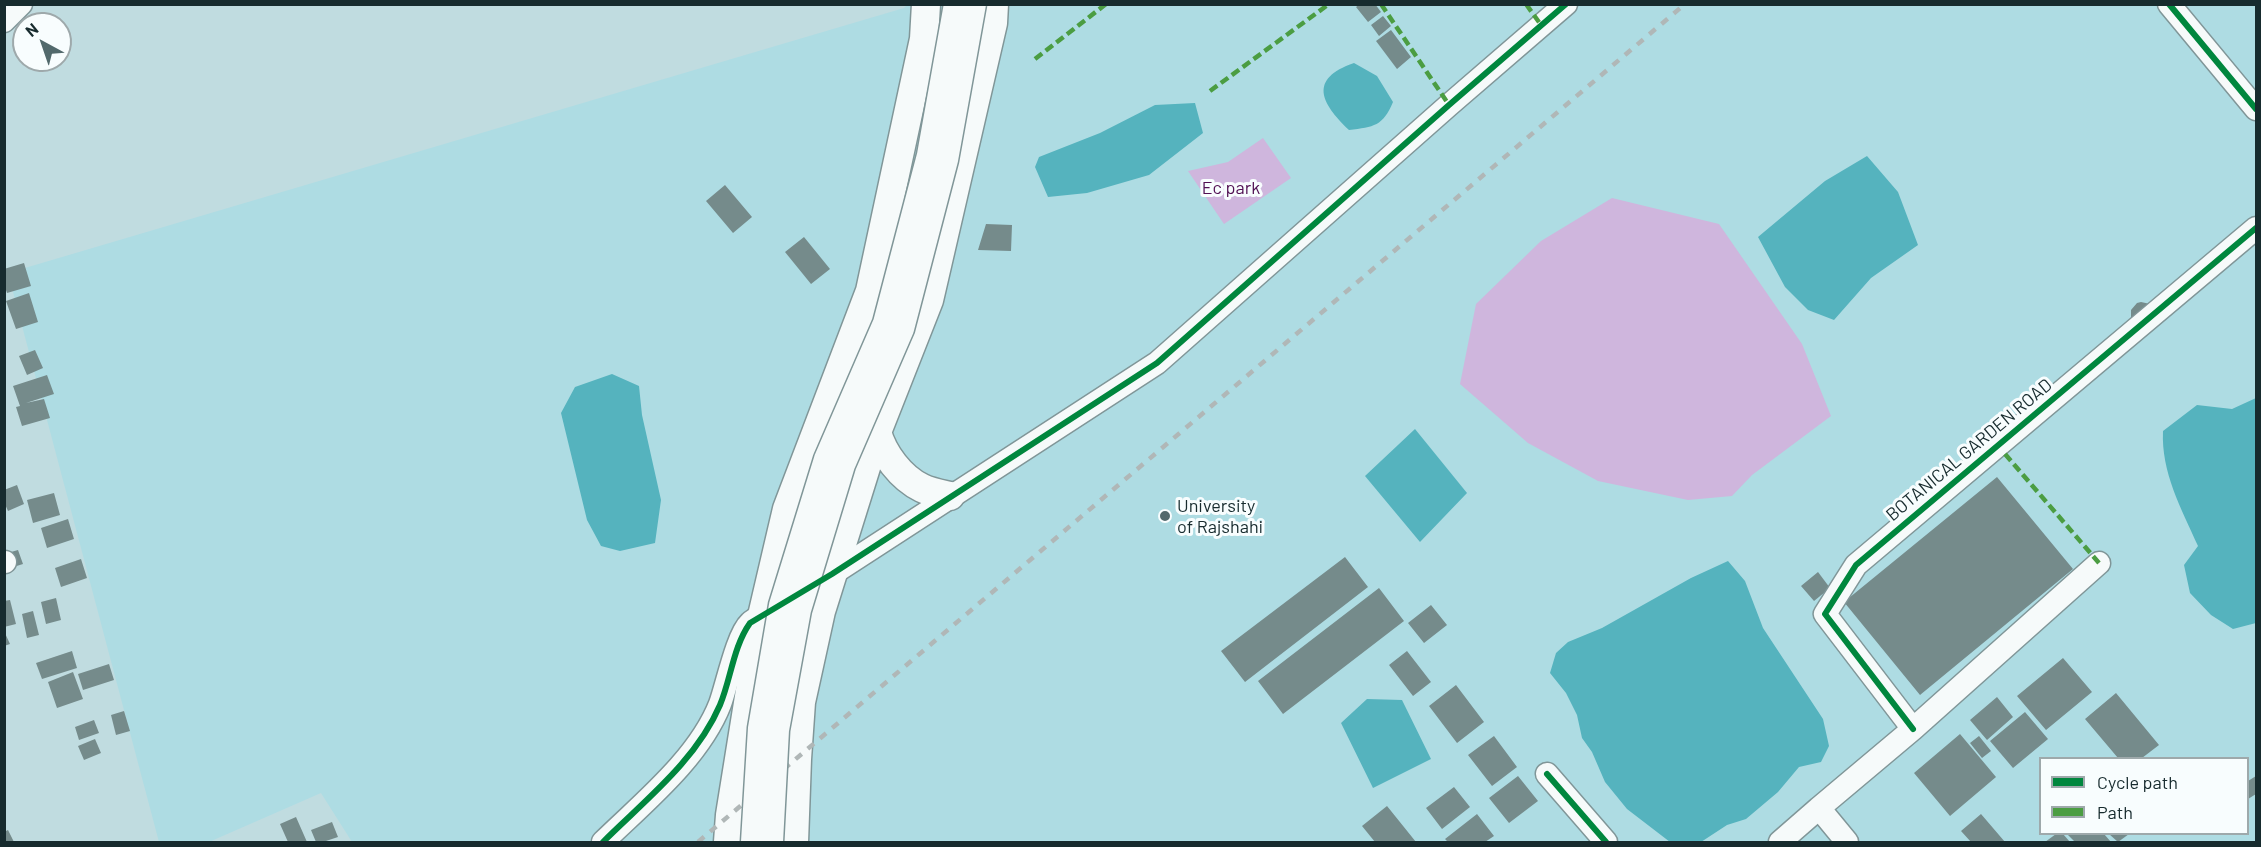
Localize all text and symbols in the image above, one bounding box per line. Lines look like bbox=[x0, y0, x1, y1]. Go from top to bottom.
north arrow bbox=[12, 12, 72, 72]
text: N bbox=[21, 19, 42, 40]
park label: Ec park bbox=[1202, 177, 1260, 199]
street label: BOTANICAL GARDEN ROAD bbox=[1882, 374, 2056, 526]
place label: University of Rajshahi bbox=[1177, 495, 1263, 538]
marker: University of Rajshahi bbox=[1158, 509, 1172, 523]
legend bbox=[2039, 757, 2249, 835]
text: Cycle path bbox=[2097, 771, 2178, 793]
text: Path bbox=[2097, 801, 2133, 823]

